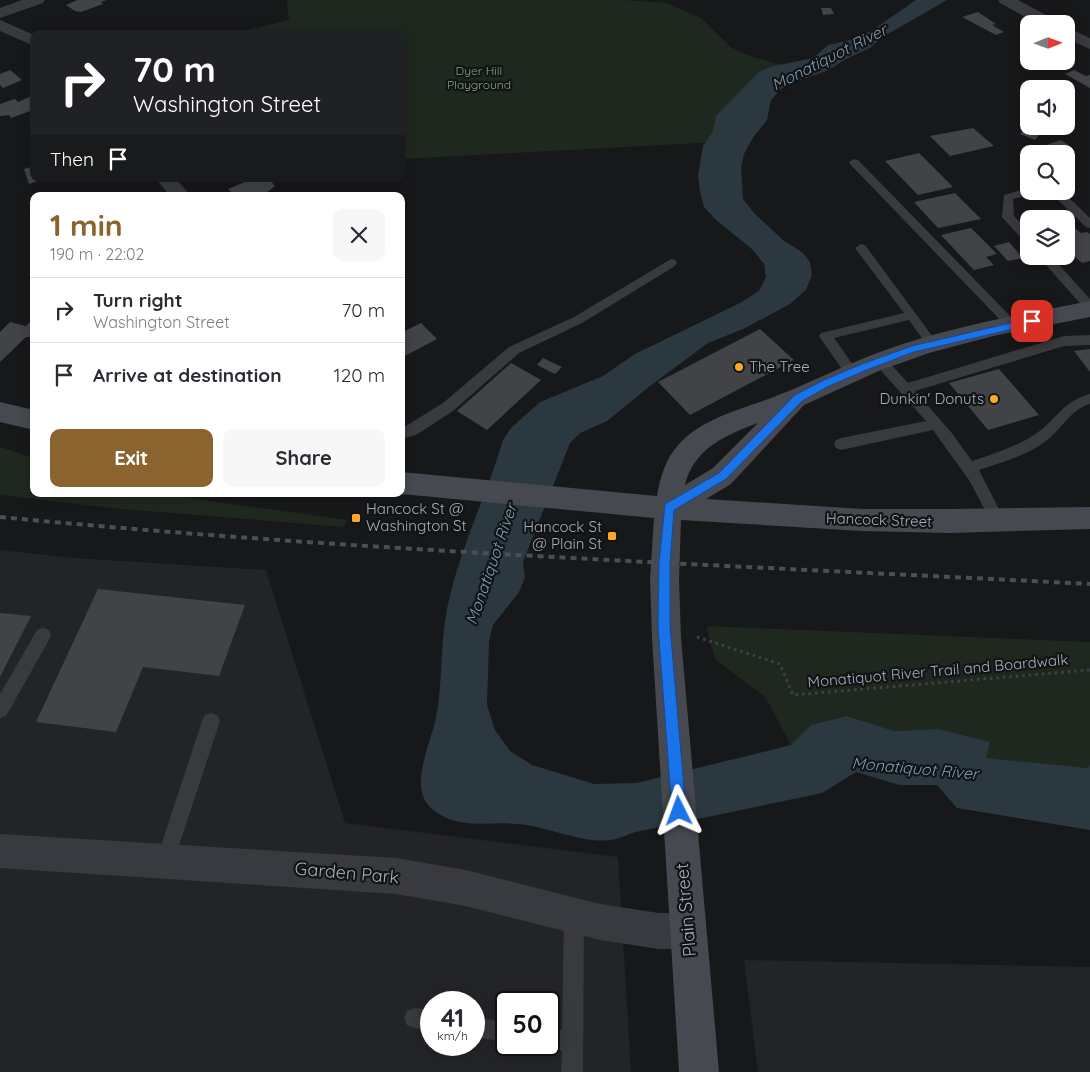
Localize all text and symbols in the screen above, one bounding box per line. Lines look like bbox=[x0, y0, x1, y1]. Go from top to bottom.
north arrow bbox=[1020, 15, 1075, 70]
map controls bbox=[1020, 15, 1075, 265]
water label: Monatiquot River bbox=[768, 19, 892, 95]
text: 70 m bbox=[133, 47, 216, 91]
icon: right bbox=[50, 50, 115, 115]
park label: Dyer Hill Playground bbox=[447, 63, 511, 92]
button: sound bbox=[1020, 80, 1075, 135]
text: Washington Street bbox=[133, 90, 321, 118]
icon: arrive bbox=[104, 145, 132, 173]
button: search bbox=[1020, 145, 1075, 200]
text: Then bbox=[50, 147, 94, 171]
text: 1 min bbox=[50, 206, 123, 244]
button: close bbox=[333, 209, 385, 261]
button: layers bbox=[1020, 210, 1075, 265]
text: 190 m · 22:02 bbox=[50, 244, 144, 264]
text: Turn right bbox=[93, 288, 182, 312]
icon: right bbox=[50, 296, 78, 324]
text: 70 m bbox=[341, 298, 385, 322]
pin bbox=[1011, 300, 1053, 342]
icon: arrive bbox=[1018, 307, 1046, 335]
text: Washington Street bbox=[93, 312, 230, 332]
place label: The Tree bbox=[749, 357, 810, 376]
icon: arrive bbox=[50, 361, 78, 389]
marker: The Tree bbox=[733, 361, 745, 373]
text: Arrive at destination bbox=[93, 363, 282, 387]
text: 120 m bbox=[334, 363, 385, 387]
place label: Dunkin' Donuts bbox=[880, 389, 984, 408]
marker: Dunkin' Donuts bbox=[988, 393, 1000, 405]
button: Exit bbox=[50, 429, 213, 487]
button: Share bbox=[223, 429, 385, 487]
place label: Hancock St @ Washington St bbox=[366, 499, 467, 535]
water label: Monatiquot River bbox=[461, 499, 522, 627]
street label: Hancock Street bbox=[826, 508, 932, 531]
marker: Hancock St @ Washington St bbox=[350, 512, 362, 524]
place label: Hancock St @ Plain St bbox=[523, 517, 602, 553]
marker: Hancock St @ Plain St bbox=[606, 530, 618, 542]
street label: Monatiquot River Trail and Boardwalk bbox=[807, 650, 1069, 691]
water label: Monatiquot River bbox=[851, 753, 981, 784]
position arrow bbox=[652, 784, 704, 836]
street label: Garden Park bbox=[294, 856, 400, 889]
street label: Plain Street bbox=[670, 862, 701, 958]
speed limit sign: 50 bbox=[495, 991, 560, 1056]
text: 41 bbox=[441, 1002, 464, 1033]
text: km/h bbox=[437, 1028, 468, 1043]

